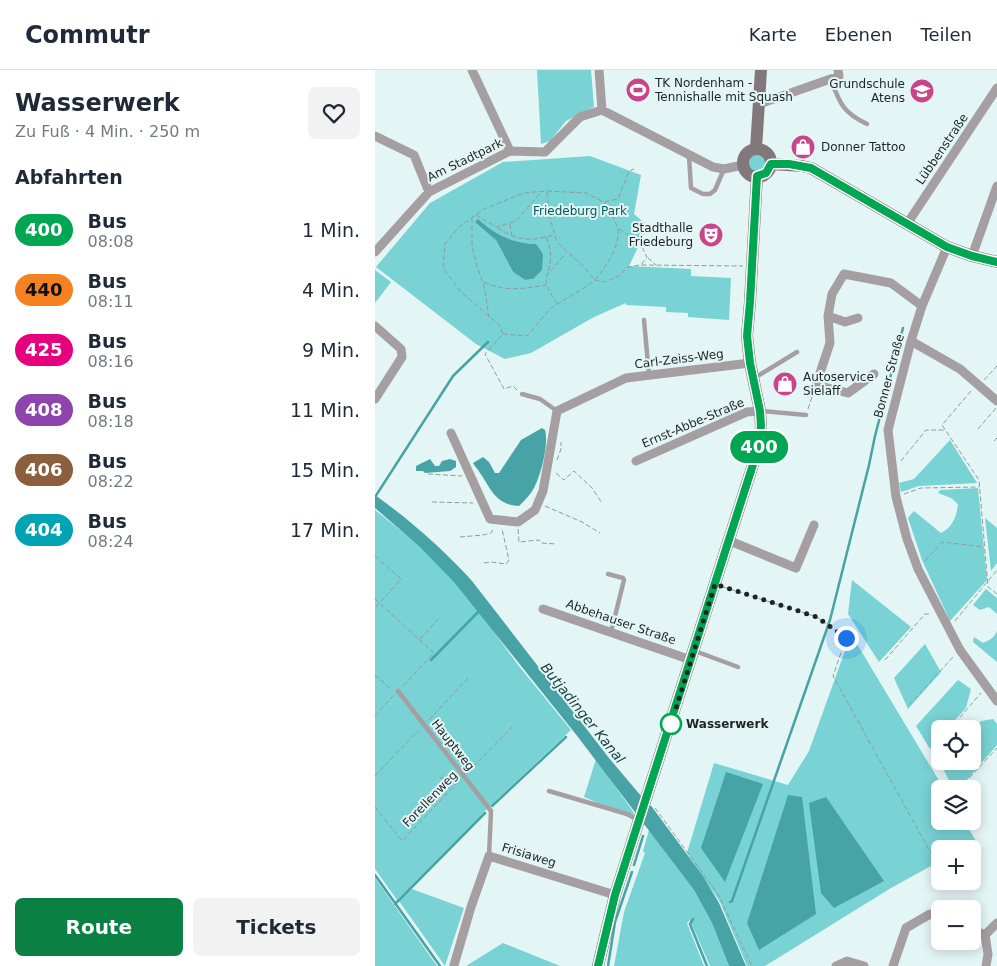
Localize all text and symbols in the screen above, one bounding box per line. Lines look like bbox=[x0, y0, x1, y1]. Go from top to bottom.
text: Commutr bbox=[25, 21, 150, 49]
text: Karte bbox=[749, 24, 797, 45]
text: Ebenen bbox=[825, 24, 893, 45]
text: Teilen bbox=[921, 24, 972, 45]
place label: TK Nordenham - Tennishalle mit Squash bbox=[654, 76, 793, 104]
sports icon: TK Nordenham - Tennishalle mit Squash bbox=[625, 77, 651, 103]
place label: Grundschule Atens bbox=[829, 77, 905, 105]
school or university icon: Grundschule Atens bbox=[909, 78, 935, 104]
button: heart bbox=[308, 87, 360, 139]
text: Wasserwerk bbox=[15, 89, 180, 117]
street label: Lübbenstraße bbox=[913, 111, 971, 187]
text: Zu Fuß · 4 Min. · 250 m bbox=[15, 122, 200, 141]
shop icon: Donner Tattoo bbox=[790, 134, 816, 160]
street label: Am Stadtpark bbox=[425, 136, 505, 184]
place label: Donner Tattoo bbox=[821, 140, 906, 154]
text: Abfahrten bbox=[15, 166, 123, 188]
park label: Friedeburg Park bbox=[533, 204, 627, 218]
text: Bus bbox=[88, 210, 127, 232]
text: 400 bbox=[25, 219, 63, 240]
text: 1 Min. bbox=[302, 219, 360, 241]
place label: Stadthalle Friedeburg bbox=[629, 221, 693, 249]
theatre icon: Stadthalle Friedeburg bbox=[698, 222, 724, 248]
text: 08:08 bbox=[88, 232, 134, 251]
text: Bus bbox=[88, 270, 127, 292]
text: 440 bbox=[25, 279, 63, 300]
text: 4 Min. bbox=[302, 279, 360, 301]
text: 08:11 bbox=[88, 292, 134, 311]
text: Bus bbox=[88, 330, 127, 352]
street label: Bonner Straße bbox=[871, 332, 907, 420]
text: 425 bbox=[25, 339, 63, 360]
text: 9 Min. bbox=[302, 339, 360, 361]
street label: Carl-Zeiss-Weg bbox=[634, 347, 724, 371]
text: 08:16 bbox=[88, 352, 134, 371]
place label: Autoservice Sielaff bbox=[803, 370, 874, 398]
shop icon: Autoservice Sielaff bbox=[772, 371, 798, 397]
text: Bus bbox=[88, 390, 127, 412]
street label: Ernst-Abbe-Straße bbox=[640, 395, 746, 451]
text: 408 bbox=[25, 399, 63, 420]
text: 11 Min. bbox=[290, 399, 360, 421]
text: 08:18 bbox=[88, 412, 134, 431]
line badge: 400 bbox=[730, 431, 788, 463]
text: 400 bbox=[740, 436, 778, 457]
text: Bus bbox=[88, 450, 127, 472]
text: 406 bbox=[25, 459, 63, 480]
text: 15 Min. bbox=[290, 459, 360, 481]
text: 08:22 bbox=[88, 472, 134, 491]
text: Bus bbox=[88, 510, 127, 532]
text: 404 bbox=[25, 519, 63, 540]
text: 17 Min. bbox=[290, 519, 360, 541]
text: 08:24 bbox=[88, 532, 134, 551]
street label: Abbehauser Straße bbox=[564, 597, 678, 647]
your location bbox=[834, 626, 859, 651]
water label: Butjadinger Kanal bbox=[538, 660, 628, 766]
marker: Wasserwerk bbox=[660, 713, 682, 735]
street label: Hauptweg bbox=[429, 717, 477, 773]
place label: Wasserwerk bbox=[686, 717, 769, 731]
map controls bbox=[931, 720, 981, 950]
button: locate bbox=[931, 720, 981, 770]
street label: Forellenweg bbox=[400, 768, 460, 830]
button: layers bbox=[931, 780, 981, 830]
street label: Frisiaweg bbox=[500, 840, 558, 870]
button: + bbox=[931, 840, 981, 890]
button: Route bbox=[15, 898, 183, 956]
button: Tickets bbox=[193, 898, 360, 956]
button: − bbox=[931, 900, 981, 950]

